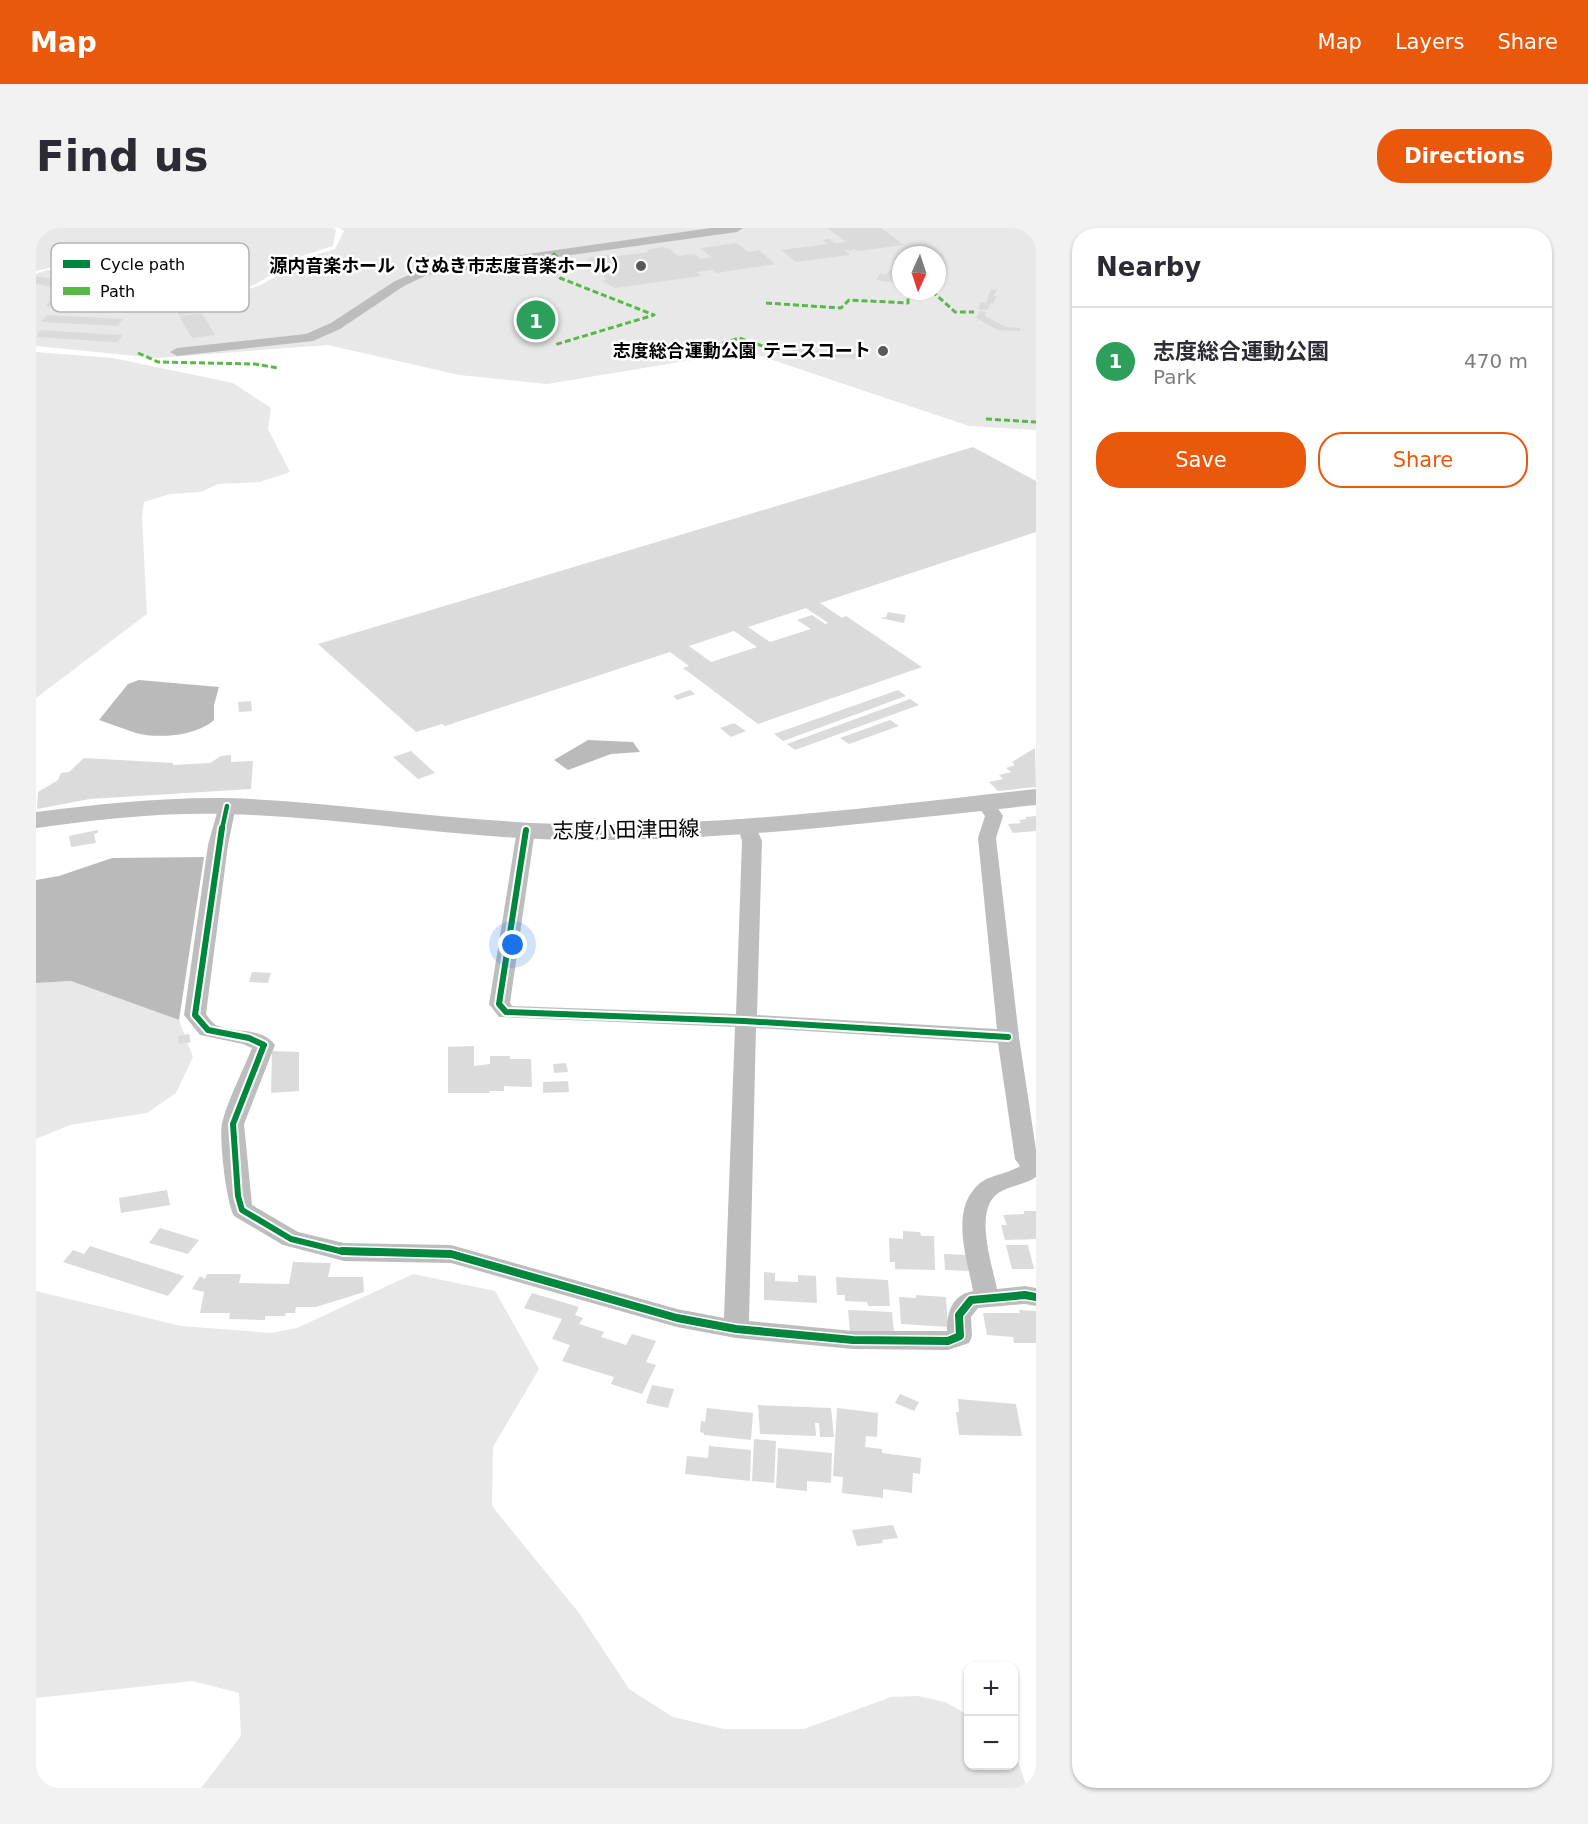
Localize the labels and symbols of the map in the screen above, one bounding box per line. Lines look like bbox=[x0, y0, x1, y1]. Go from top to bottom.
legend bbox=[51, 243, 249, 312]
north arrow bbox=[892, 246, 946, 300]
text: Cycle path bbox=[100, 255, 185, 274]
place label: 源内音楽ホール（さぬき市志度音楽ホール） bbox=[269, 255, 629, 276]
marker: 源内音楽ホール（さぬき市志度音楽ホール） bbox=[634, 259, 648, 273]
text: Path bbox=[100, 282, 135, 301]
pin: 1 bbox=[516, 298, 556, 343]
place label: 志度総合運動公園 テニスコート bbox=[613, 340, 871, 361]
marker: 志度総合運動公園 テニスコート bbox=[876, 344, 890, 358]
street label: 志度小田津田線 bbox=[552, 817, 700, 843]
your location bbox=[498, 930, 527, 959]

